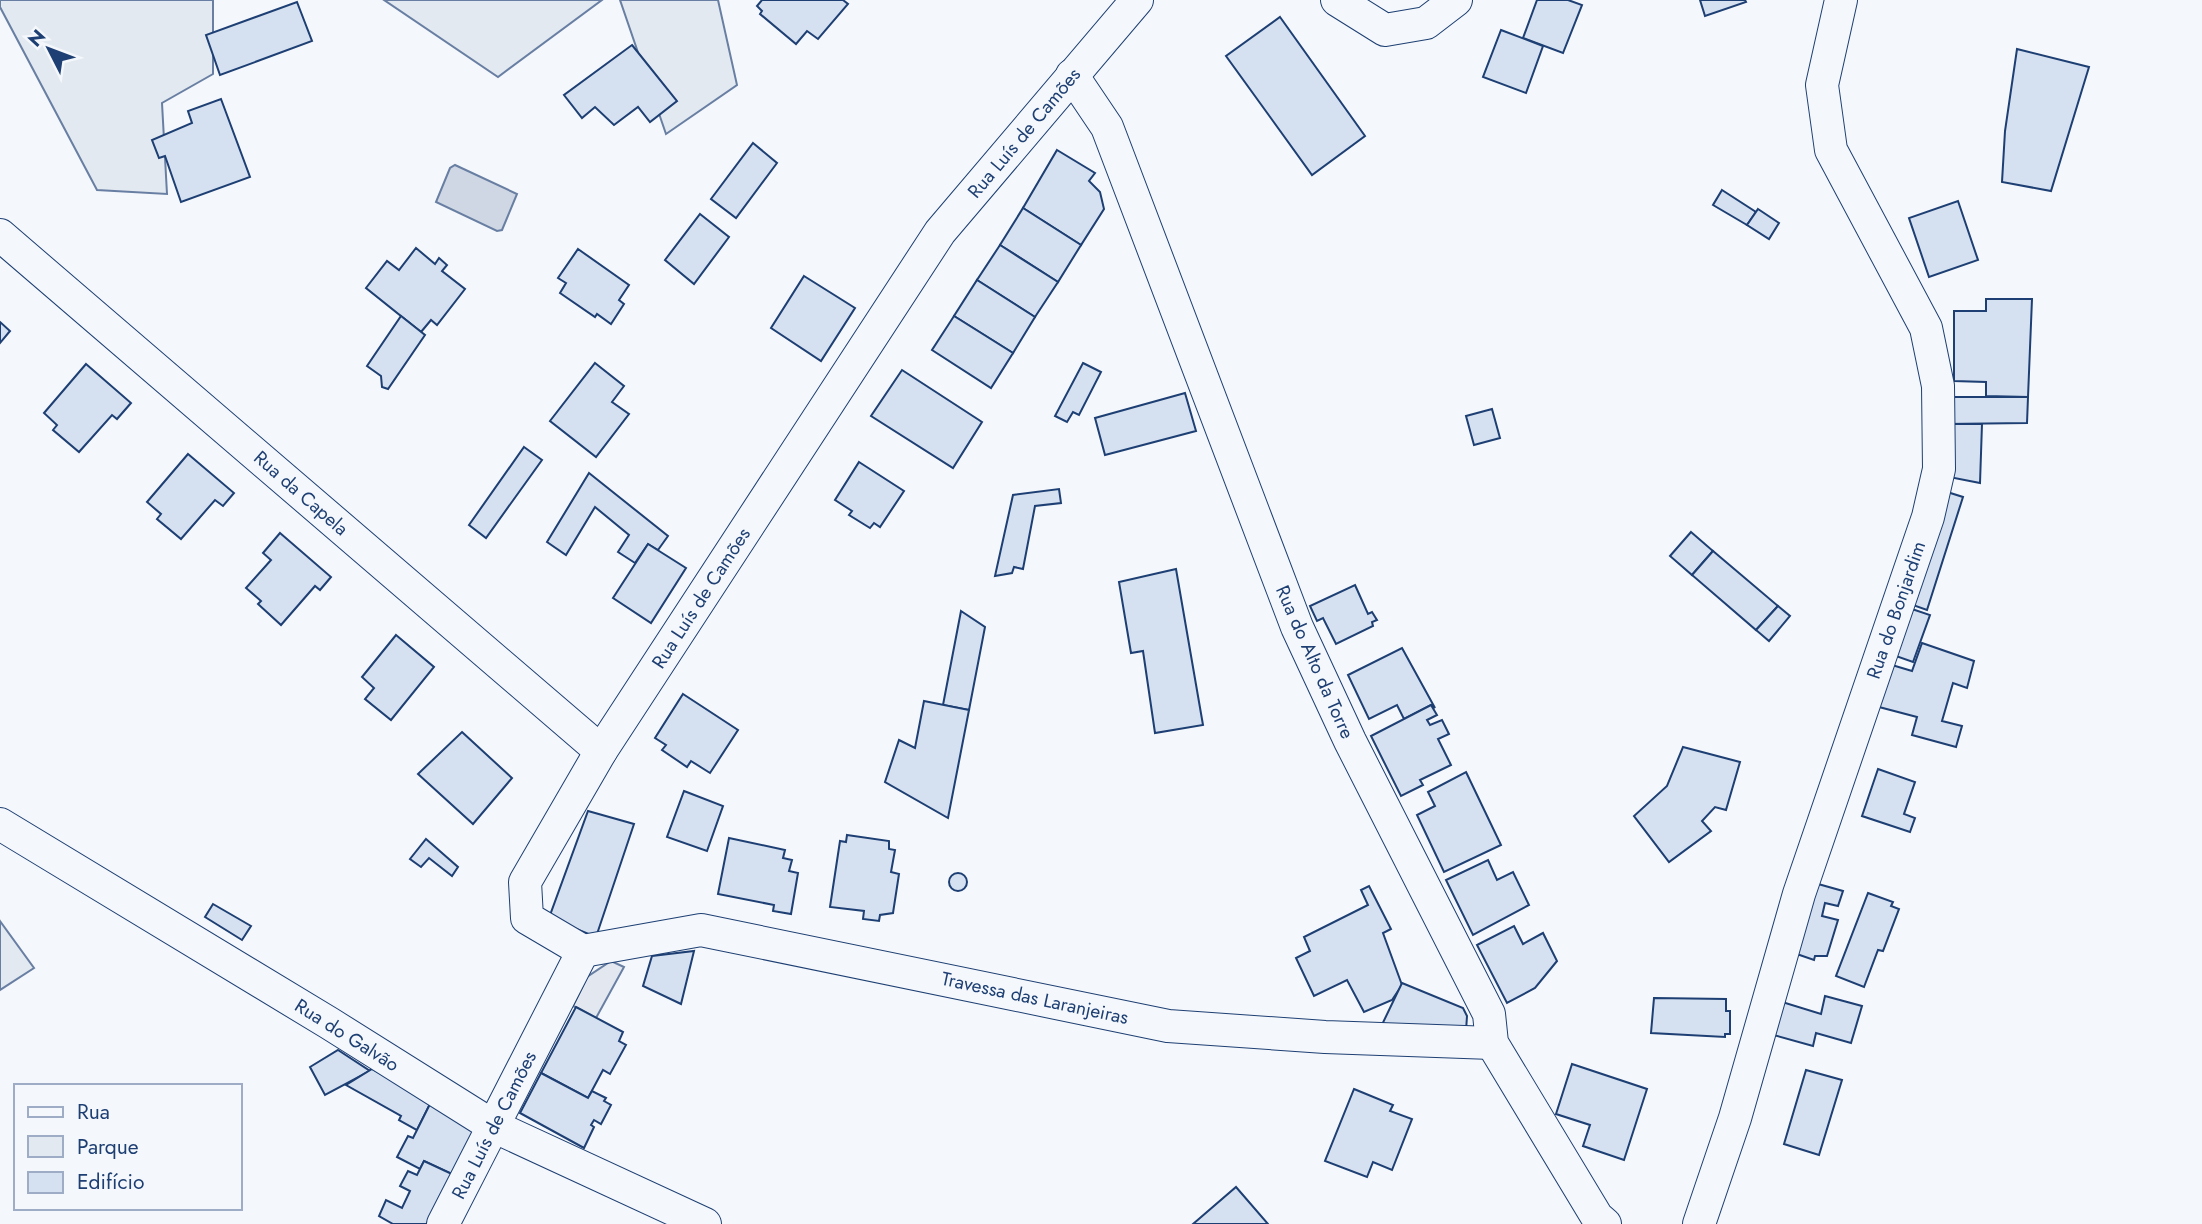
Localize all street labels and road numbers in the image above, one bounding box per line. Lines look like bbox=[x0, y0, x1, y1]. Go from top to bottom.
street label: Rua Luís de Camões bbox=[961, 62, 1087, 204]
street label: Rua da Capela bbox=[248, 444, 354, 542]
street label: Rua Luís de Camões bbox=[645, 522, 757, 674]
street label: Rua do Bonjardim bbox=[1860, 537, 1932, 683]
street label: Rua do Alto da Torre bbox=[1269, 581, 1361, 743]
street label: Travessa das Laranjeiras bbox=[939, 965, 1131, 1031]
street label: Rua do Galvão bbox=[290, 992, 404, 1078]
street label: Rua Luís de Camões bbox=[445, 1046, 543, 1204]

